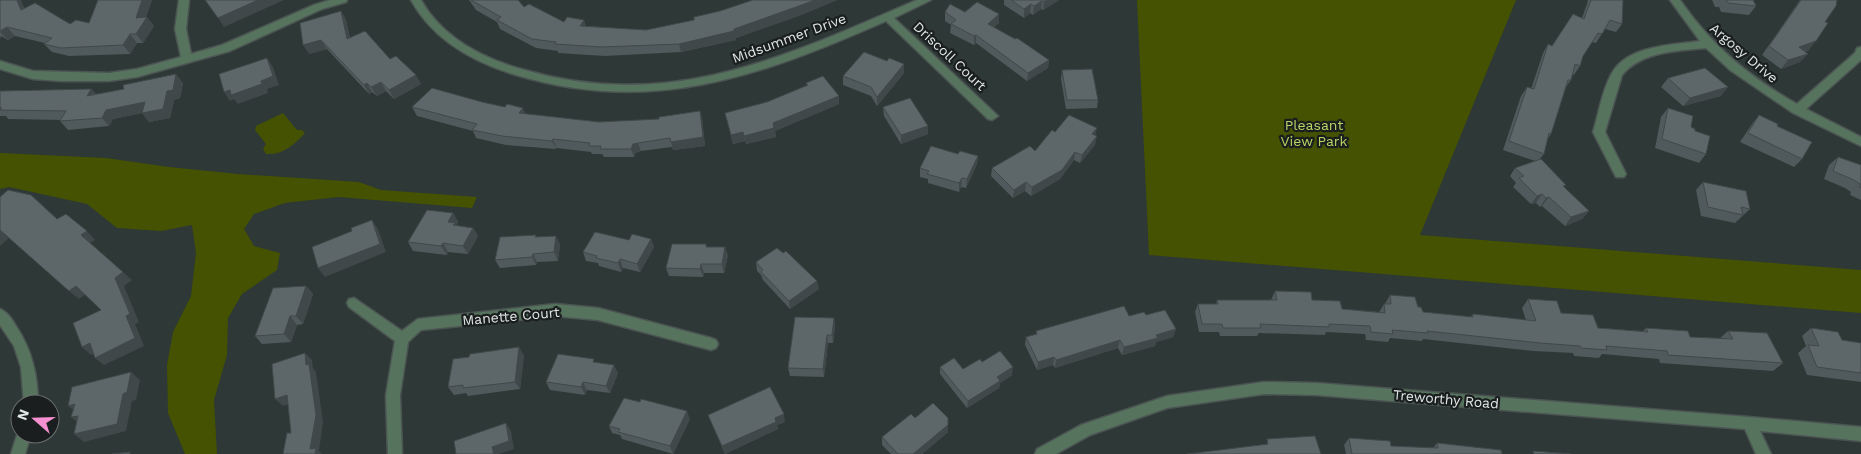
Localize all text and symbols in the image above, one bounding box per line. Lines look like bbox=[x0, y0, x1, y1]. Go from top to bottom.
street label: Midsummer Drive bbox=[730, 10, 848, 66]
street label: Driscoll Court bbox=[910, 18, 990, 94]
street label: Argosy Drive bbox=[1707, 20, 1781, 86]
park label: Pleasant View Park bbox=[1281, 117, 1348, 149]
street label: Manette Court bbox=[462, 304, 561, 328]
street label: Treworthy Road bbox=[1392, 386, 1500, 412]
north arrow bbox=[10, 394, 60, 444]
text: N bbox=[13, 407, 32, 422]

